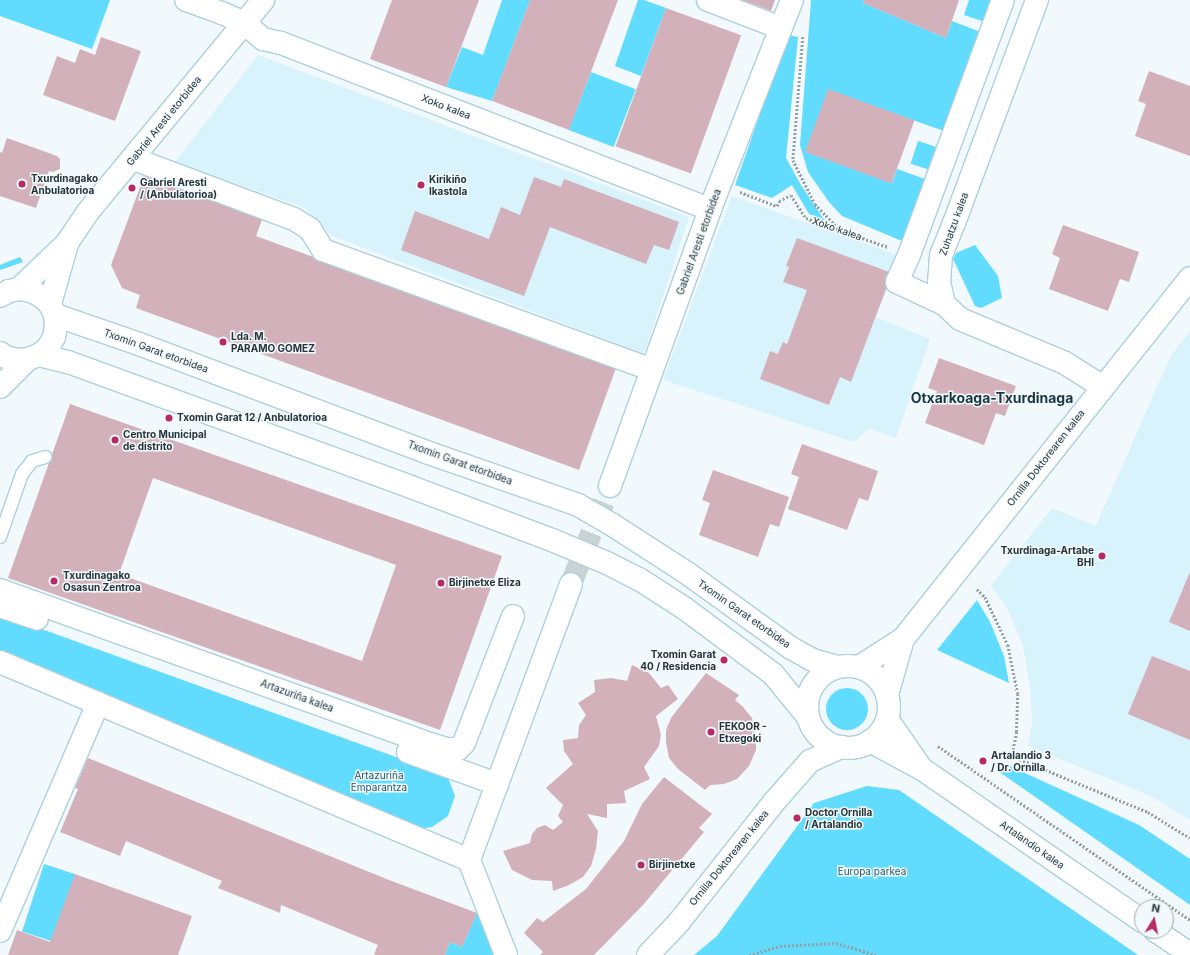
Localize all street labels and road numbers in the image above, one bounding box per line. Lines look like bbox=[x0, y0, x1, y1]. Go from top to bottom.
street label: Gabriel Aresti etorbidea bbox=[124, 74, 204, 168]
street label: Xoko kalea bbox=[420, 92, 472, 122]
street label: Gabriel Aresti etorbidea bbox=[674, 187, 724, 297]
street label: Zuhatzu kalea bbox=[937, 191, 971, 257]
street label: Xoko kalea bbox=[811, 215, 863, 243]
street label: Txomin Garat etorbidea bbox=[102, 326, 210, 376]
street label: Ornilla Doktorearen kalea bbox=[1005, 407, 1087, 509]
street label: Txomin Garat etorbidea bbox=[406, 438, 514, 488]
street label: Txomin Garat etorbidea bbox=[695, 577, 793, 651]
street label: Artazuriña kalea bbox=[259, 677, 335, 715]
street label: Ornilla Doktorearen kalea bbox=[687, 808, 771, 908]
street label: Artalandio kalea bbox=[997, 818, 1067, 872]

